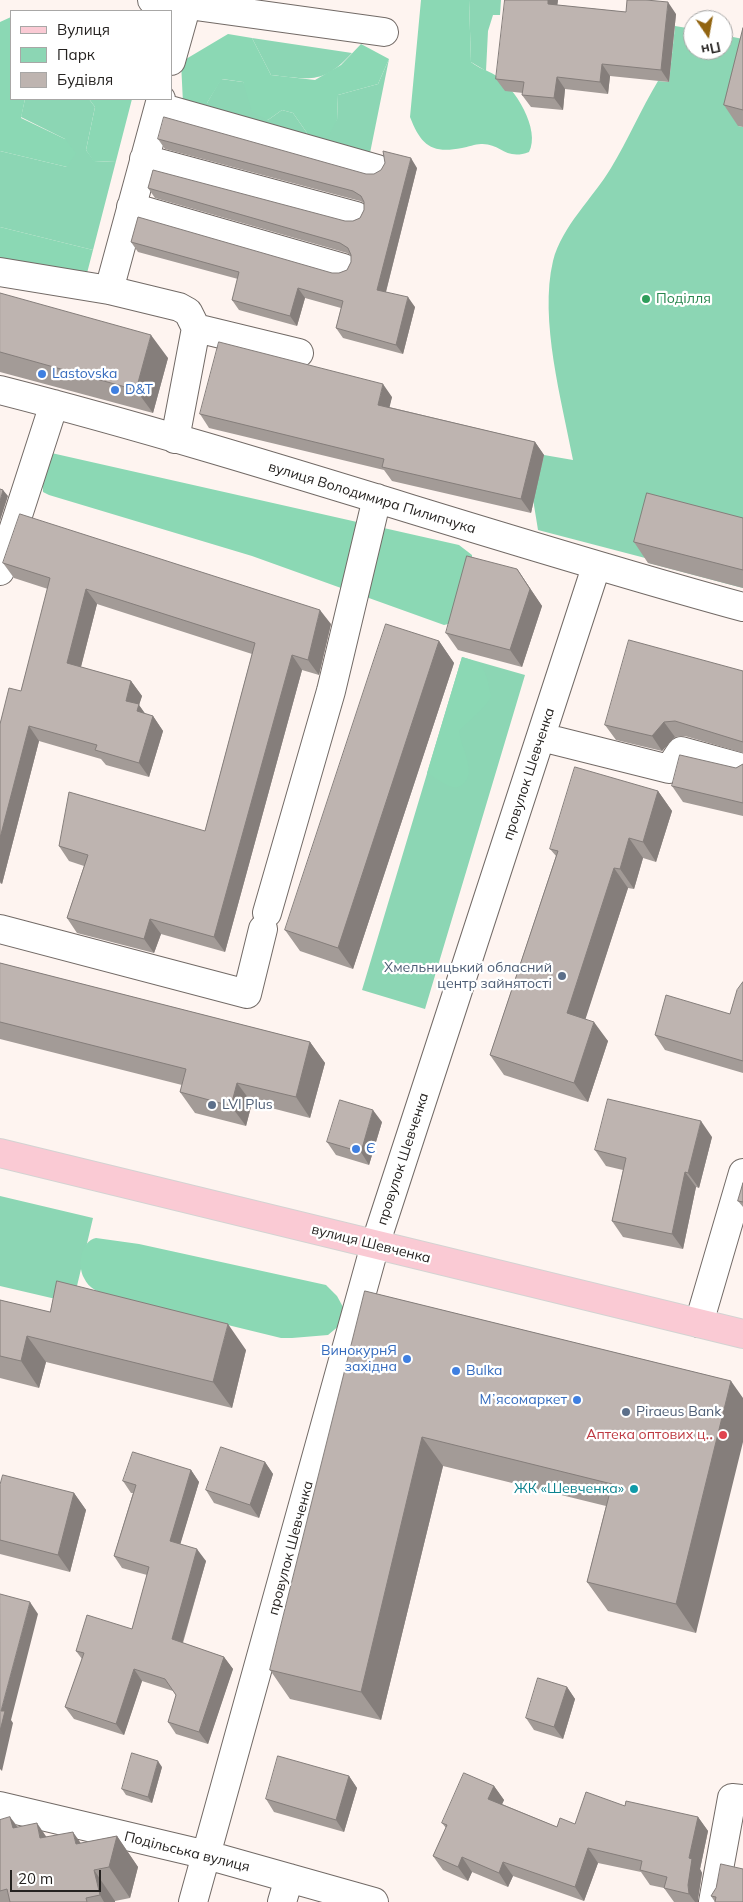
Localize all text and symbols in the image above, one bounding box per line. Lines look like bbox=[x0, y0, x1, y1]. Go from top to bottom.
legend bbox=[10, 10, 172, 100]
north arrow bbox=[683, 10, 733, 60]
text: Вулиця bbox=[57, 20, 110, 39]
text: Пн bbox=[700, 38, 722, 60]
text: Парк bbox=[57, 45, 95, 64]
text: Будівля bbox=[57, 70, 113, 89]
place label: Поділля bbox=[656, 291, 711, 307]
marker: Поділля bbox=[640, 293, 652, 305]
place label: Lastovska bbox=[52, 366, 117, 382]
marker: Lastovska bbox=[36, 368, 48, 380]
place label: D&T bbox=[125, 382, 153, 398]
marker: D&T bbox=[109, 384, 121, 396]
street label: вулиця Володимира Пилипчука bbox=[266, 458, 478, 538]
street label: провулок Шевченка bbox=[500, 706, 558, 842]
place label: Хмельницький обласний центр зайнятості bbox=[384, 960, 552, 992]
marker: Хмельницький обласний центр зайнятості bbox=[556, 970, 568, 982]
street label: провулок Шевченка bbox=[374, 1091, 432, 1227]
place label: LVI Plus bbox=[222, 1097, 273, 1113]
marker: LVI Plus bbox=[206, 1099, 218, 1111]
place label: Є bbox=[366, 1141, 376, 1157]
marker: Є bbox=[350, 1143, 362, 1155]
street label: вулиця Шевченка bbox=[310, 1221, 432, 1267]
place label: ВинокурнЯ західна bbox=[321, 1343, 397, 1375]
marker: ВинокурнЯ західна bbox=[401, 1353, 413, 1365]
place label: Bulka bbox=[466, 1363, 502, 1379]
marker: Bulka bbox=[450, 1365, 462, 1377]
place label: Мʼясомаркет bbox=[479, 1392, 567, 1408]
marker: Мʼясомаркет bbox=[571, 1394, 583, 1406]
place label: Piraeus Bank bbox=[636, 1404, 721, 1420]
marker: Piraeus Bank bbox=[620, 1406, 632, 1418]
place label: Аптека оптових ц‥ bbox=[586, 1427, 713, 1443]
marker: Аптека оптових ц‥ bbox=[717, 1429, 729, 1441]
street label: провулок Шевченка bbox=[265, 1479, 317, 1617]
place label: ЖК «Шевченка» bbox=[514, 1481, 624, 1497]
marker: ЖК «Шевченка» bbox=[628, 1483, 640, 1495]
street label: Подільська вулиця bbox=[122, 1828, 252, 1876]
scale bar bbox=[12, 1860, 104, 1892]
text: 20 m bbox=[18, 1869, 53, 1888]

